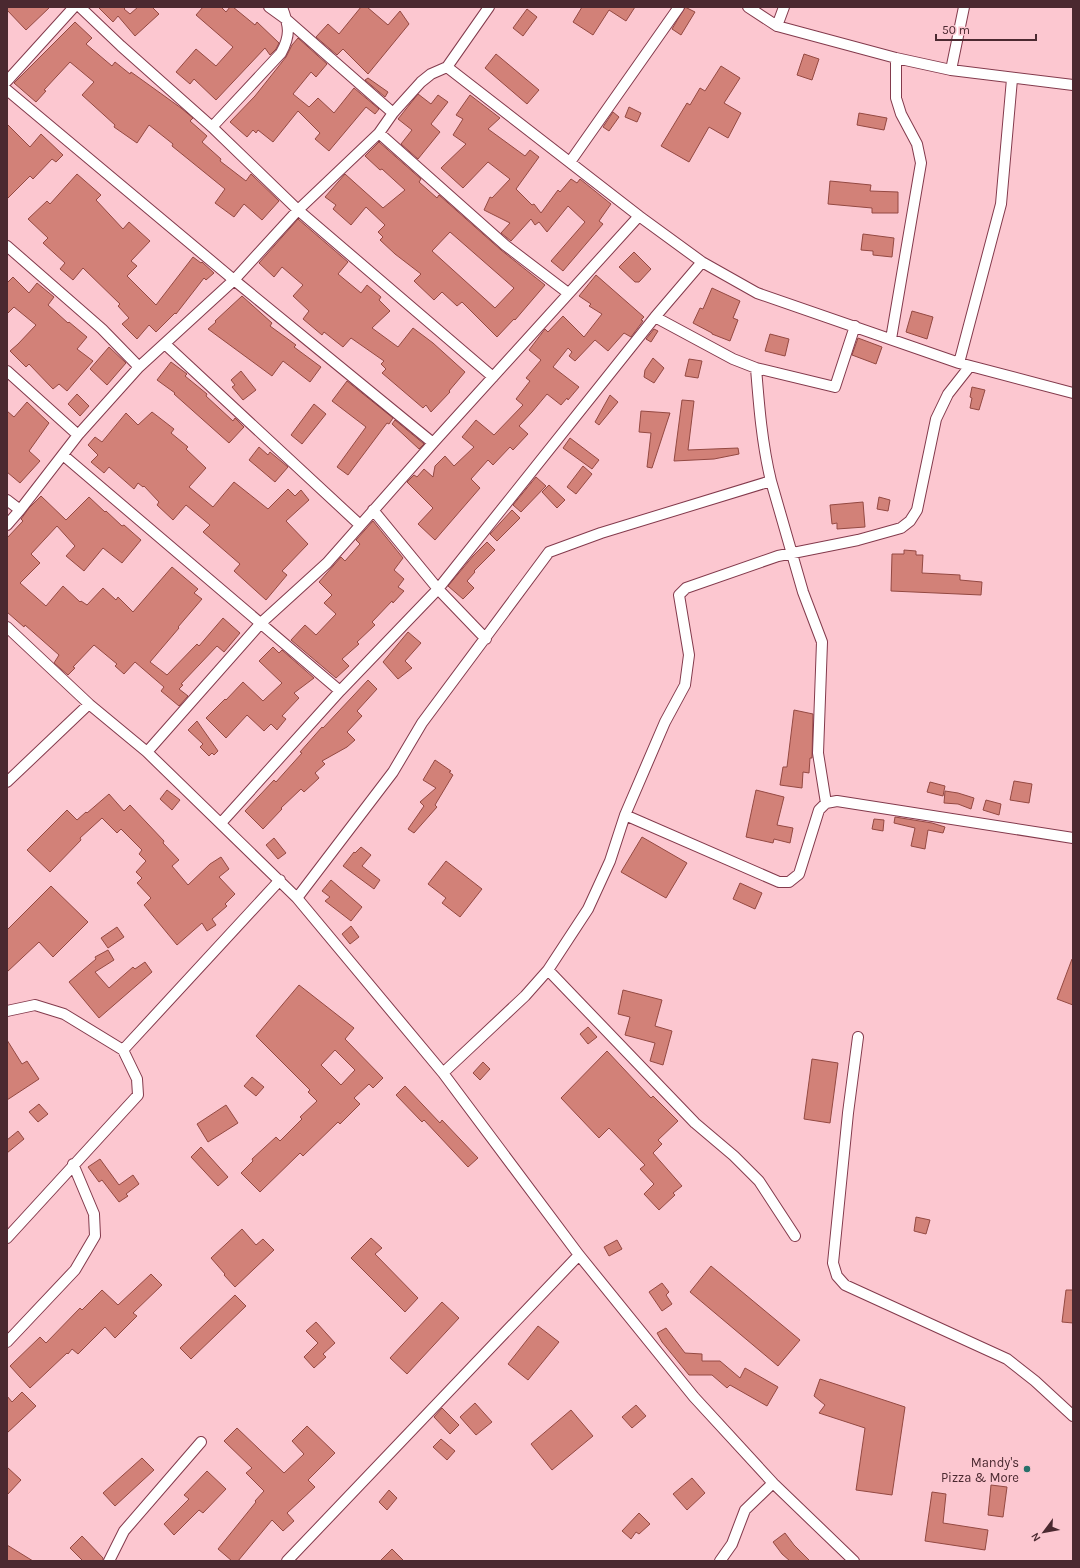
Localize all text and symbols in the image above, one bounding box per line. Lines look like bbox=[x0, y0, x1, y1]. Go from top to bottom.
scale bar bbox=[936, 16, 1036, 42]
text: 50 m bbox=[942, 23, 970, 37]
place label: Mandy's Pizza & More bbox=[941, 1455, 1019, 1485]
marker: Mandy's Pizza & More bbox=[1022, 1464, 1032, 1474]
north arrow bbox=[1024, 1512, 1064, 1552]
text: N bbox=[1028, 1530, 1044, 1544]

